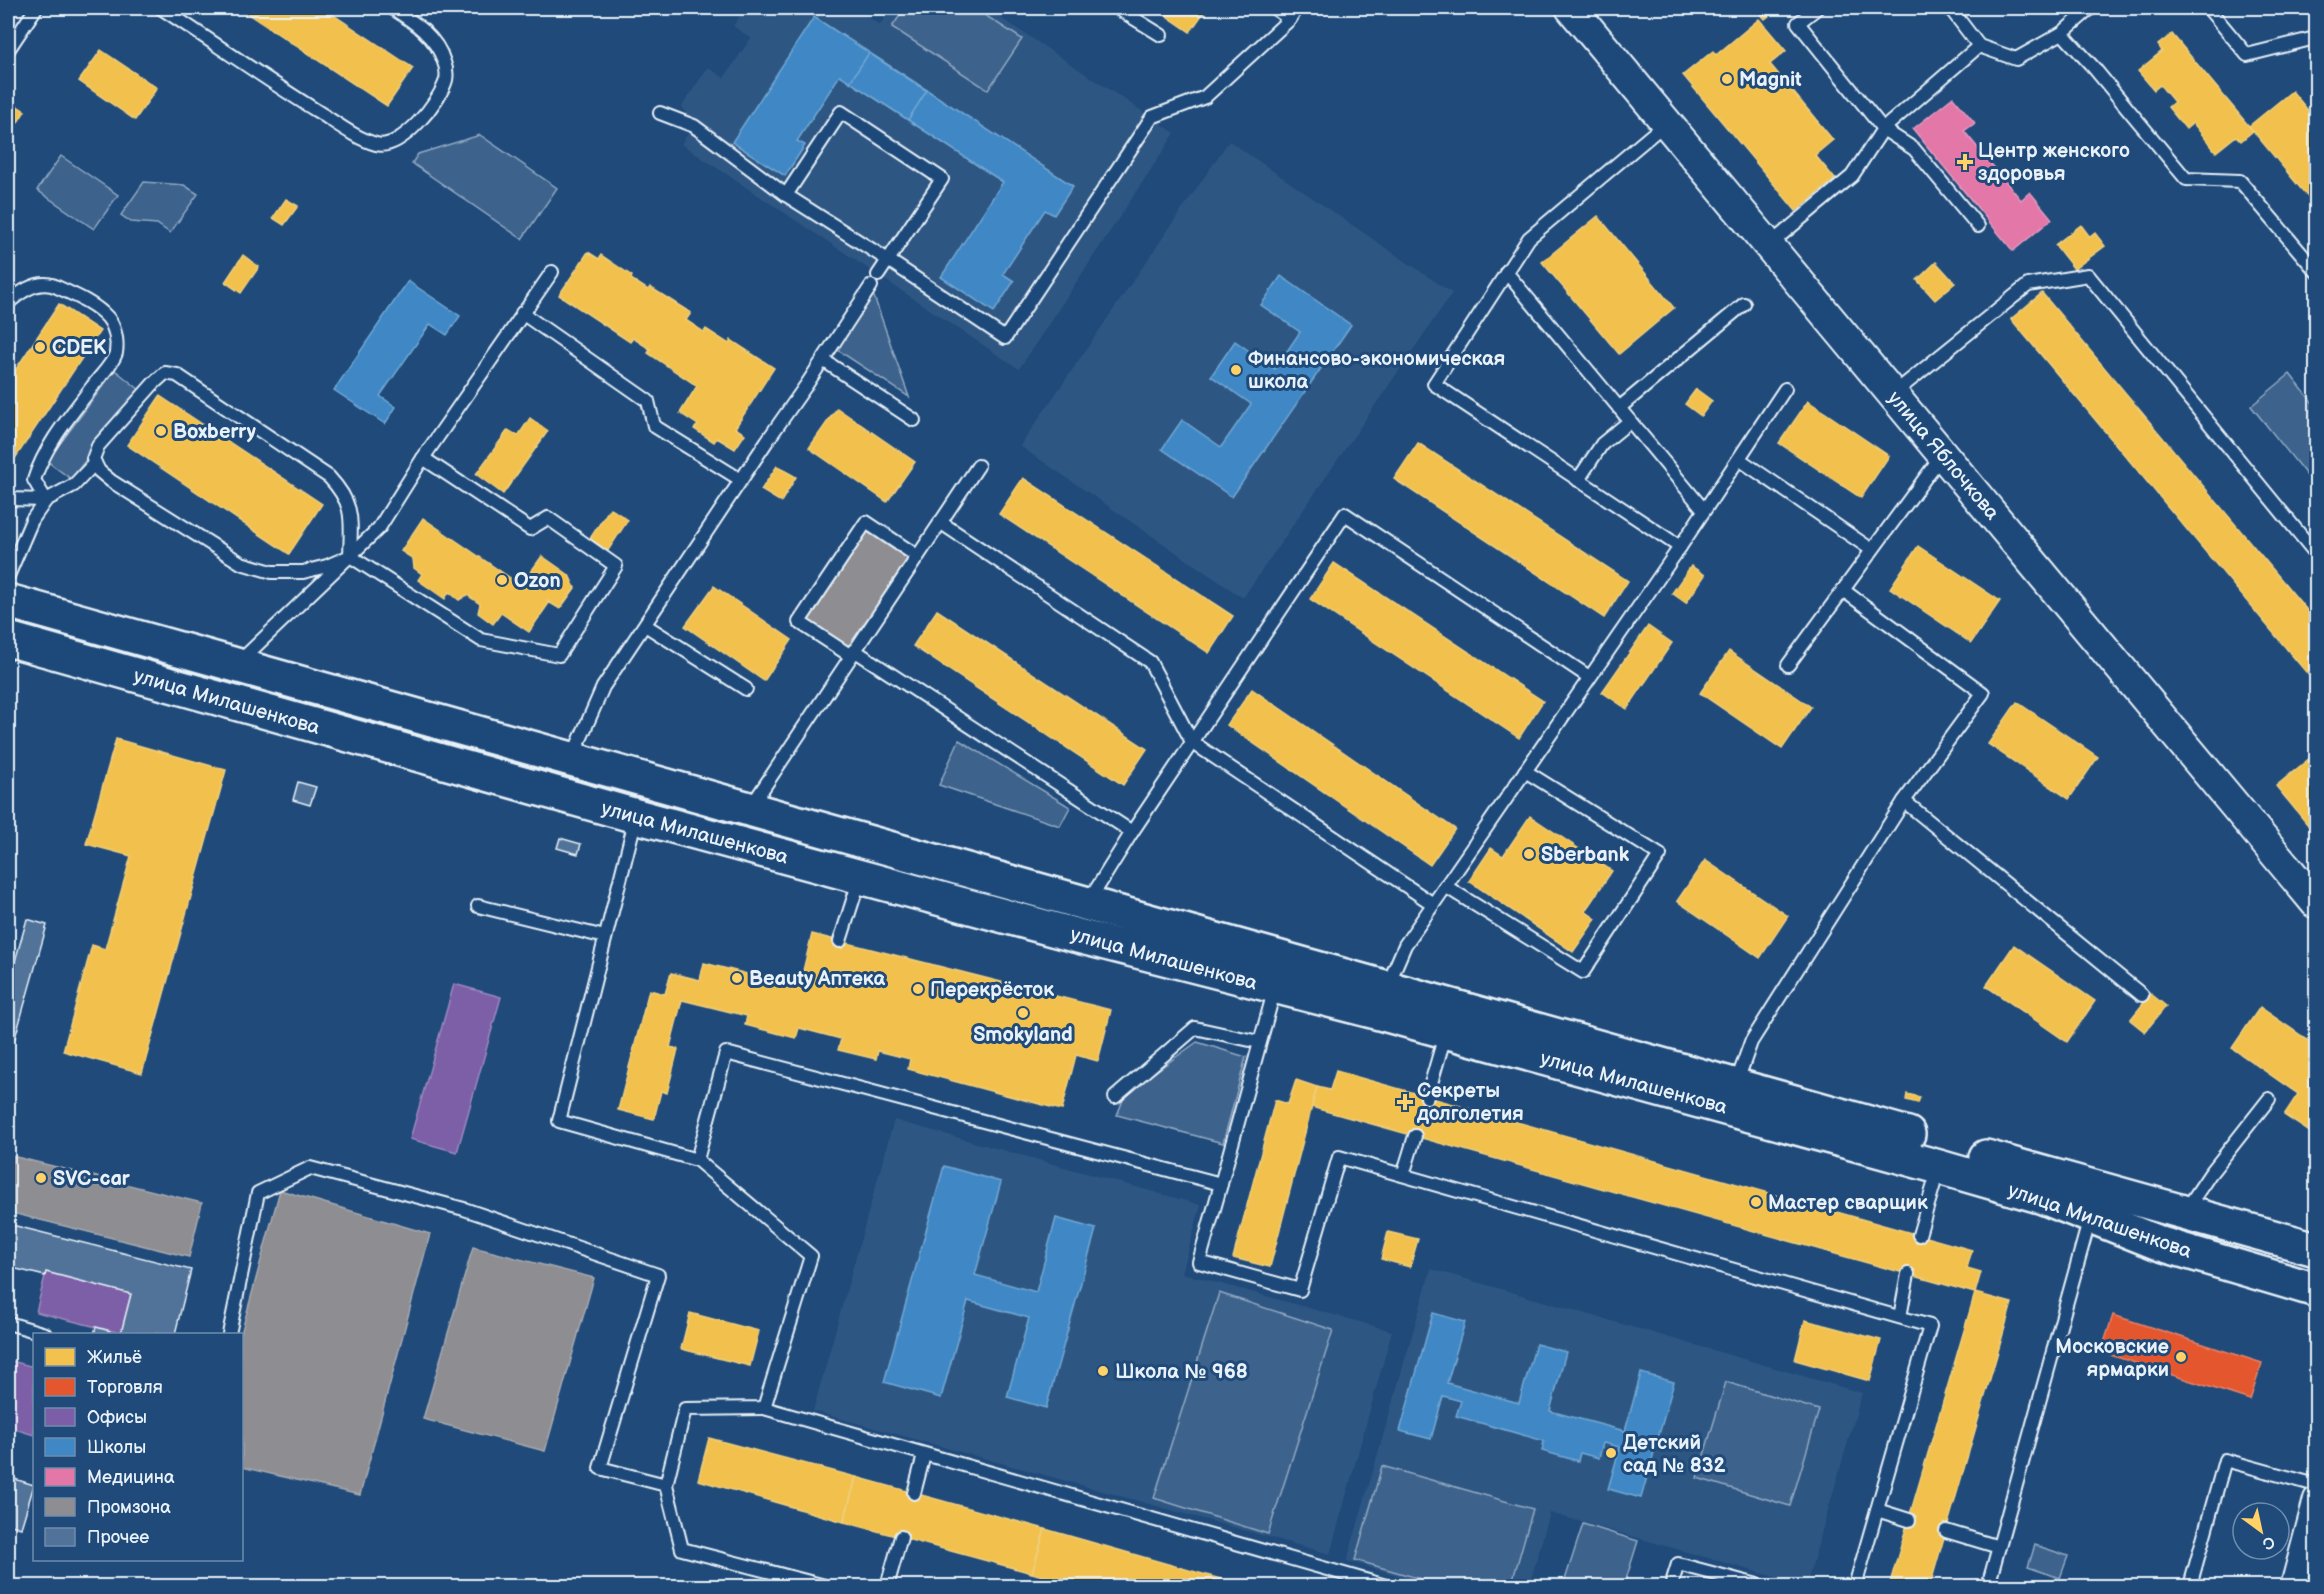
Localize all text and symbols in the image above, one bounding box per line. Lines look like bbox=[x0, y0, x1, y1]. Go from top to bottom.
place label: Magnit bbox=[1739, 68, 1802, 92]
marker: Magnit bbox=[1720, 72, 1734, 86]
place label: Центр женского здоровья bbox=[1978, 139, 2130, 186]
marker: Центр женского здоровья bbox=[1956, 153, 1974, 171]
place label: CDEK bbox=[52, 336, 107, 360]
marker: CDEK bbox=[33, 340, 47, 354]
place label: Финансово-экономическая школа bbox=[1248, 347, 1505, 394]
marker: Финансово-экономическая школа bbox=[1229, 363, 1243, 377]
street label: улица Яблочкова bbox=[1882, 386, 2004, 525]
place label: Boxberry bbox=[173, 420, 257, 444]
marker: Boxberry bbox=[154, 424, 168, 438]
place label: Ozon bbox=[514, 569, 561, 593]
marker: Ozon bbox=[495, 573, 509, 587]
street label: улица Милашенкова bbox=[131, 664, 323, 740]
street label: улица Милашенкова bbox=[599, 796, 791, 870]
place label: Sberbank bbox=[1541, 843, 1630, 867]
marker: Sberbank bbox=[1522, 847, 1536, 861]
street label: улица Милашенкова bbox=[1068, 922, 1260, 996]
place label: Beauty Аптека bbox=[749, 967, 885, 991]
marker: Beauty Аптека bbox=[730, 971, 744, 985]
place label: Перекрёсток bbox=[930, 978, 1054, 1002]
marker: Перекрёсток bbox=[911, 982, 925, 996]
marker: Smokyland bbox=[1016, 1006, 1030, 1020]
place label: Smokyland bbox=[973, 1023, 1073, 1047]
street label: улица Милашенкова bbox=[1538, 1046, 1730, 1120]
place label: Секреты долголетия bbox=[1416, 1079, 1524, 1126]
marker: Секреты долголетия bbox=[1398, 1095, 1412, 1109]
place label: SVC-car bbox=[53, 1167, 131, 1191]
marker: SVC-car bbox=[34, 1171, 48, 1185]
street label: улица Милашенкова bbox=[2005, 1178, 2195, 1264]
place label: Мастер сварщик bbox=[1768, 1191, 1928, 1215]
marker: Мастер сварщик bbox=[1749, 1195, 1763, 1209]
legend bbox=[33, 1333, 243, 1561]
place label: Московские ярмарки bbox=[2055, 1335, 2169, 1382]
text: Жильё bbox=[87, 1347, 142, 1368]
marker: Московские ярмарки bbox=[2174, 1350, 2188, 1364]
place label: Школа № 968 bbox=[1115, 1360, 1248, 1384]
marker: Школа № 968 bbox=[1096, 1364, 1110, 1378]
text: Торговля bbox=[87, 1377, 163, 1398]
text: Офисы bbox=[87, 1407, 147, 1428]
place label: Детский сад № 832 bbox=[1623, 1431, 1725, 1478]
text: Школы bbox=[87, 1437, 146, 1458]
marker: Детский сад № 832 bbox=[1604, 1446, 1618, 1460]
text: Медицина bbox=[87, 1467, 175, 1488]
text: Промзона bbox=[87, 1497, 171, 1518]
north arrow bbox=[2231, 1501, 2291, 1561]
text: Прочее bbox=[87, 1527, 149, 1548]
text: С bbox=[2259, 1531, 2278, 1553]

